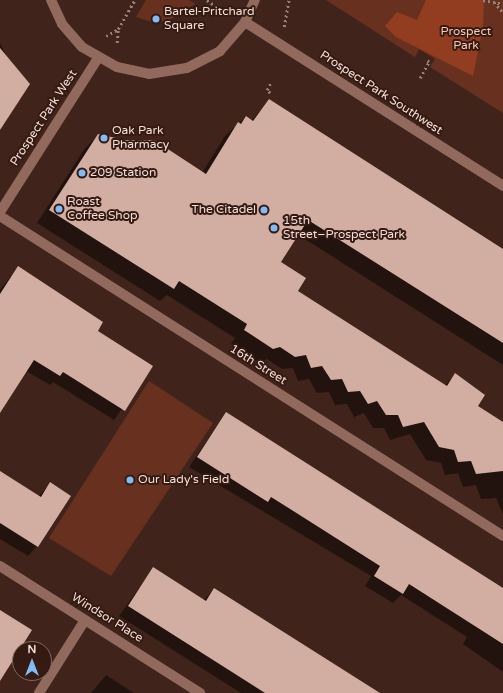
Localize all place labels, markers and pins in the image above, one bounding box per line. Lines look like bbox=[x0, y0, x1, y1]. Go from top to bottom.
place label: Bartel-Pritchard Square bbox=[164, 5, 255, 33]
marker: Bartel-Pritchard Square bbox=[151, 14, 161, 24]
place label: Oak Park Pharmacy bbox=[112, 124, 169, 152]
marker: Oak Park Pharmacy bbox=[99, 133, 109, 143]
place label: 209 Station bbox=[90, 166, 156, 180]
marker: 209 Station bbox=[77, 168, 87, 178]
place label: Roast Coffee Shop bbox=[67, 195, 137, 223]
place label: The Citadel bbox=[192, 203, 256, 217]
marker: Roast Coffee Shop bbox=[54, 204, 64, 214]
marker: The Citadel bbox=[259, 205, 269, 215]
place label: 15th Street–Prospect Park bbox=[283, 214, 405, 242]
marker: 15th Street–Prospect Park bbox=[268, 222, 280, 234]
place label: Our Lady's Field bbox=[138, 473, 229, 487]
marker: Our Lady's Field bbox=[125, 475, 135, 485]

